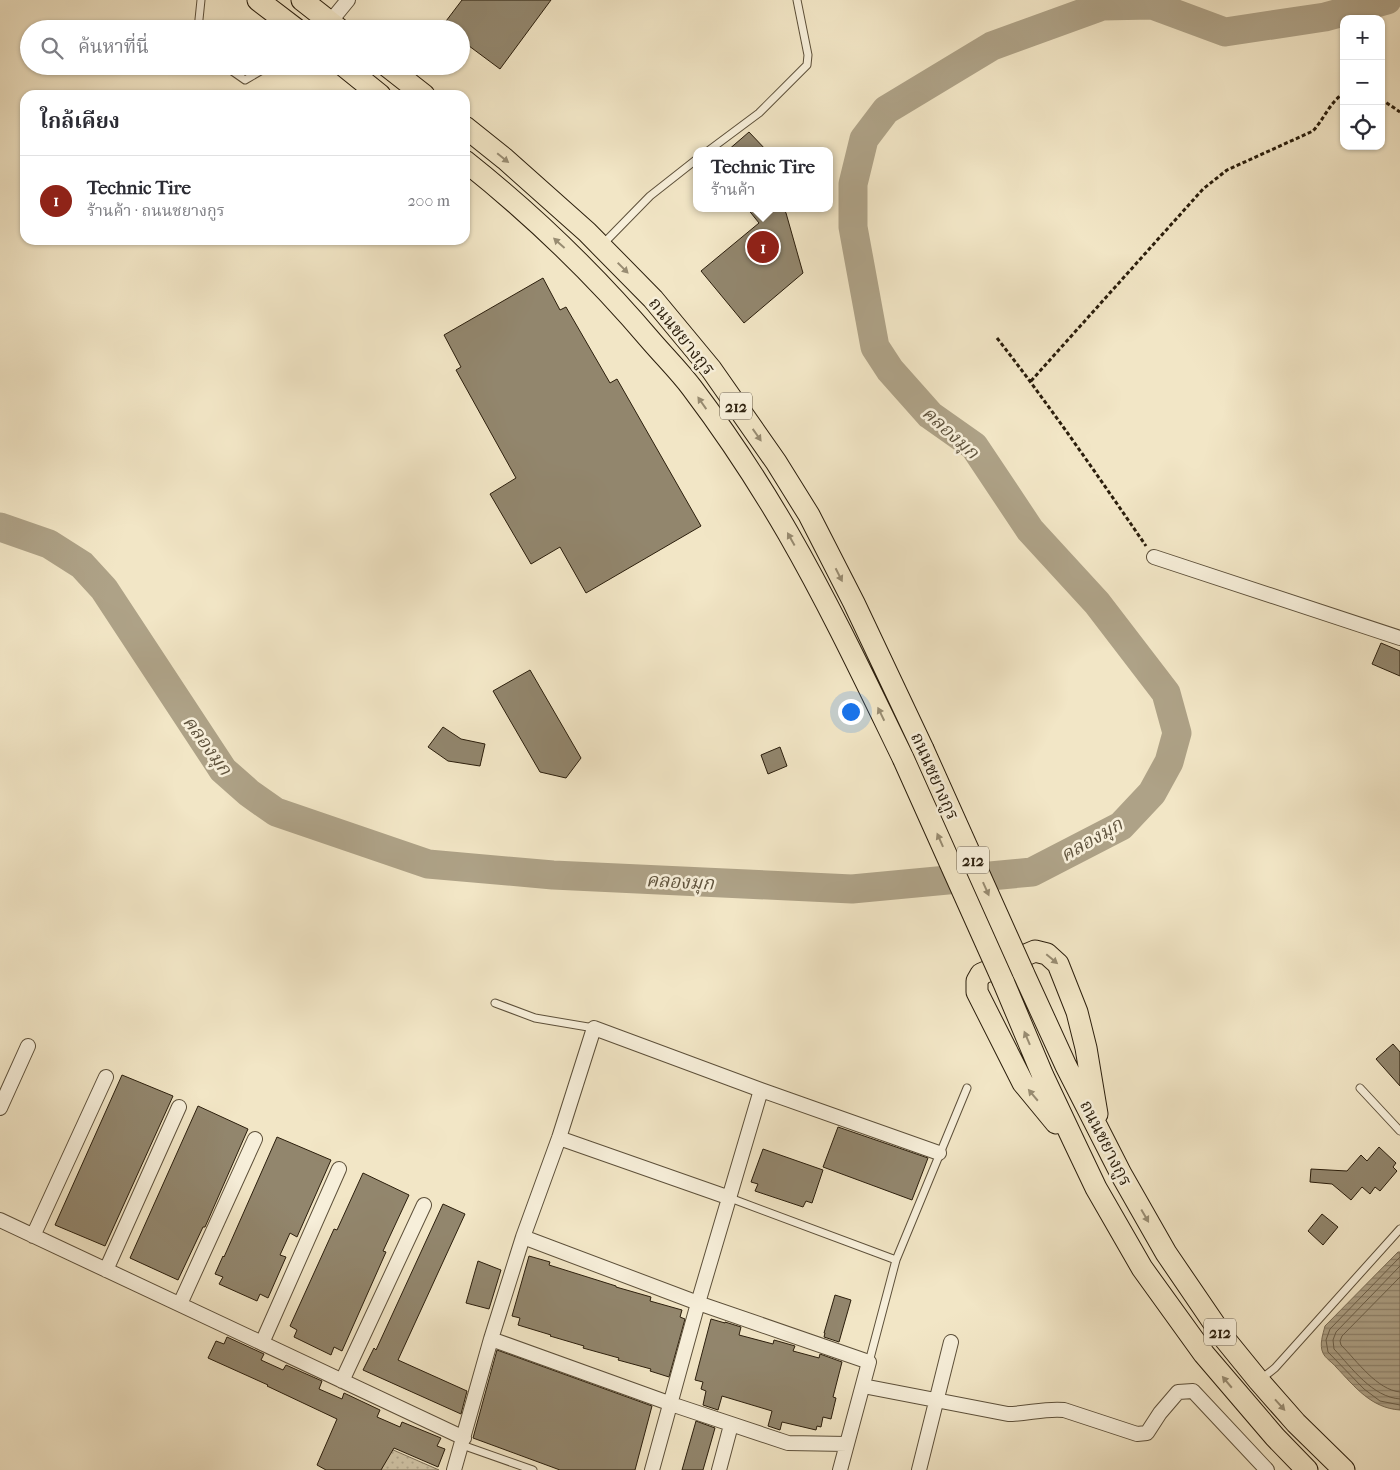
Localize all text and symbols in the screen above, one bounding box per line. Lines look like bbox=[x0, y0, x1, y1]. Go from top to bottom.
map controls bbox=[1340, 15, 1385, 150]
button: + bbox=[1340, 15, 1385, 60]
search box bbox=[20, 20, 470, 75]
icon: search bbox=[38, 34, 66, 62]
text: ค้นหาที่นี่ bbox=[78, 36, 149, 58]
button: − bbox=[1340, 60, 1385, 105]
button: locate bbox=[1340, 105, 1385, 150]
text: ใกล้เคียง bbox=[40, 109, 120, 133]
popup bbox=[693, 147, 833, 212]
one-way arrow bbox=[497, 152, 510, 163]
text: Technic Tire bbox=[711, 156, 815, 178]
text: Technic Tire bbox=[87, 177, 191, 199]
text: ร้านค้า bbox=[711, 180, 755, 199]
text: 1 bbox=[53, 191, 59, 210]
text: 200 m bbox=[407, 191, 450, 210]
text: ร้านค้า · ถนนชยางกูร bbox=[87, 201, 225, 220]
pin: 1 bbox=[747, 228, 779, 266]
one-way arrow bbox=[553, 237, 565, 249]
one-way arrow bbox=[616, 262, 628, 274]
street label: ถนนชยางกูร bbox=[644, 293, 719, 379]
road number: 212 bbox=[720, 392, 752, 420]
one-way arrow bbox=[697, 396, 707, 410]
water label: คลองมุก bbox=[917, 402, 984, 465]
one-way arrow bbox=[752, 428, 762, 442]
one-way arrow bbox=[787, 531, 795, 546]
one-way arrow bbox=[835, 568, 843, 582]
your location bbox=[838, 699, 864, 725]
one-way arrow bbox=[877, 707, 885, 721]
water label: คลองมุก bbox=[177, 712, 237, 781]
street label: ถนนชยางกูร bbox=[906, 729, 963, 823]
water label: คลองมุก bbox=[1057, 813, 1128, 867]
one-way arrow bbox=[935, 833, 943, 847]
road number: 212 bbox=[957, 846, 989, 874]
water label: คลองมุก bbox=[645, 869, 716, 896]
one-way arrow bbox=[982, 882, 990, 896]
one-way arrow bbox=[1045, 953, 1057, 965]
one-way arrow bbox=[1022, 1031, 1030, 1045]
one-way arrow bbox=[1028, 1089, 1039, 1102]
street label: ถนนชยางกูร bbox=[1075, 1097, 1136, 1190]
one-way arrow bbox=[1141, 1209, 1149, 1224]
road number: 212 bbox=[1204, 1318, 1236, 1345]
one-way arrow bbox=[1222, 1375, 1233, 1388]
one-way arrow bbox=[1274, 1398, 1286, 1410]

